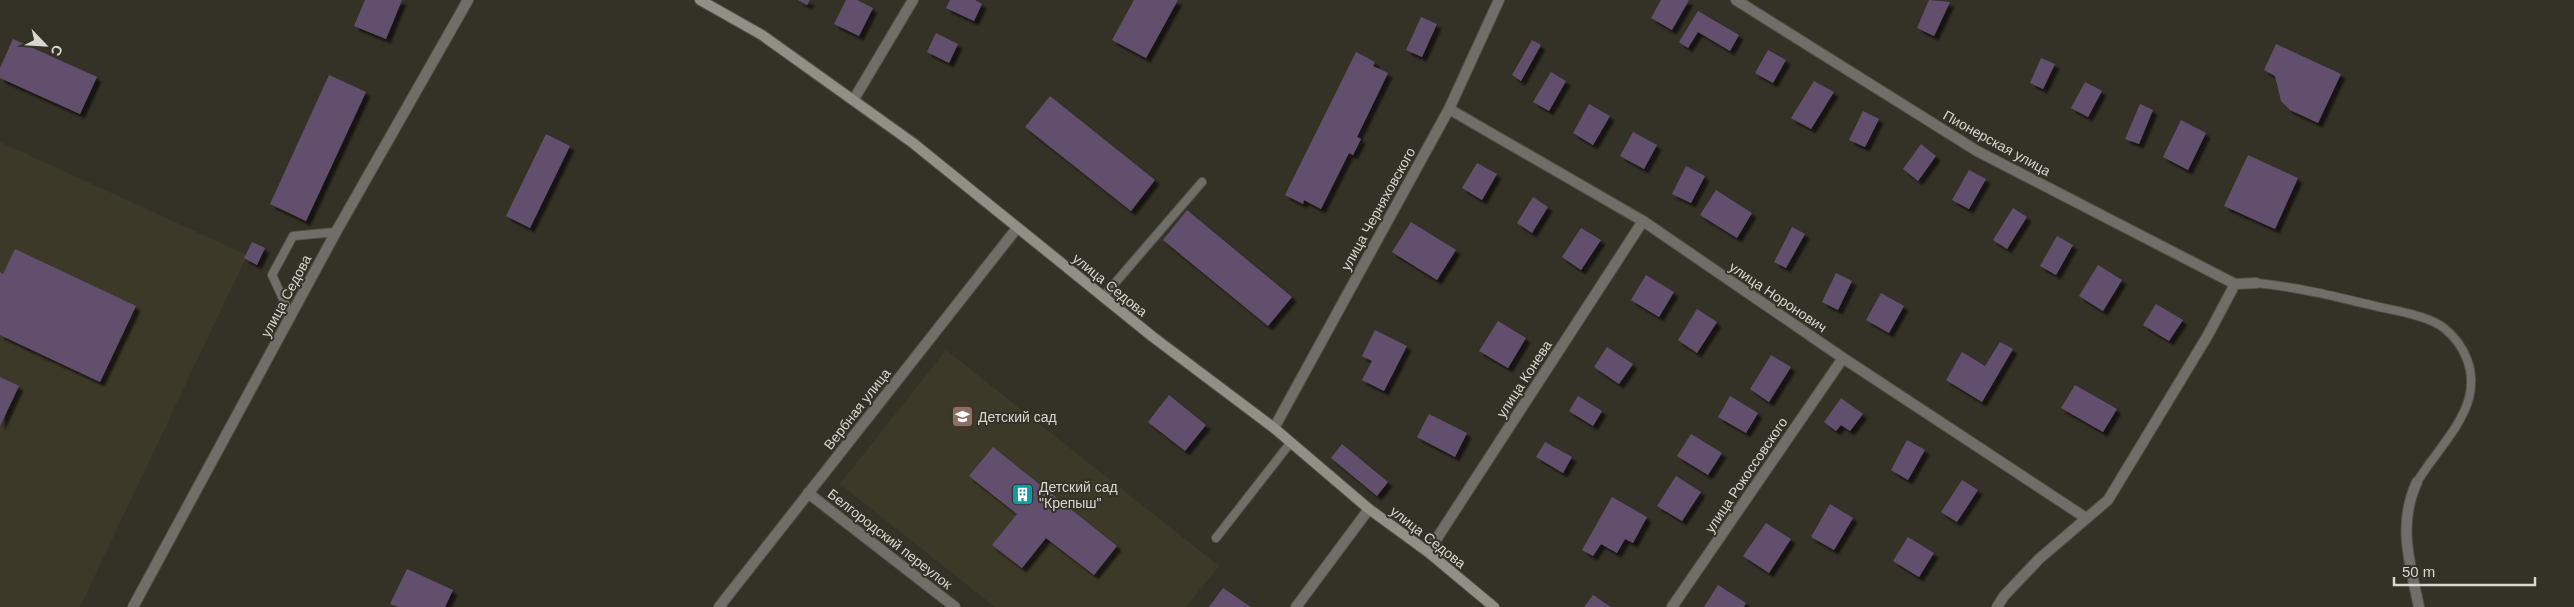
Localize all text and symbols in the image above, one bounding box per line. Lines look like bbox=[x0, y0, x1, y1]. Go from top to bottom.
north arrow bbox=[20, 20, 70, 70]
text: С bbox=[47, 43, 66, 58]
street label: Пионерская улица bbox=[1941, 107, 2054, 179]
street label: улица Черняховского bbox=[1338, 145, 1419, 273]
street label: улица Седова bbox=[1070, 250, 1151, 320]
street label: улица Седова bbox=[258, 252, 315, 340]
street label: улица Норонович bbox=[1726, 259, 1830, 335]
street label: улица Конева bbox=[1493, 337, 1555, 421]
street label: Вербная улица bbox=[820, 365, 894, 453]
school or university icon: Детский сад bbox=[950, 405, 974, 429]
place label: Детский сад bbox=[978, 409, 1057, 425]
street label: улица Рокоссовского bbox=[1701, 414, 1791, 536]
place label: Детский сад "Крепыш" bbox=[1039, 479, 1118, 511]
building icon: Детский сад "Крепыш" bbox=[1011, 483, 1035, 507]
street label: Белгородский переулок bbox=[825, 486, 956, 593]
street label: улица Седова bbox=[1387, 503, 1469, 571]
scale bar bbox=[2394, 554, 2535, 586]
text: 50 m bbox=[2402, 563, 2435, 580]

